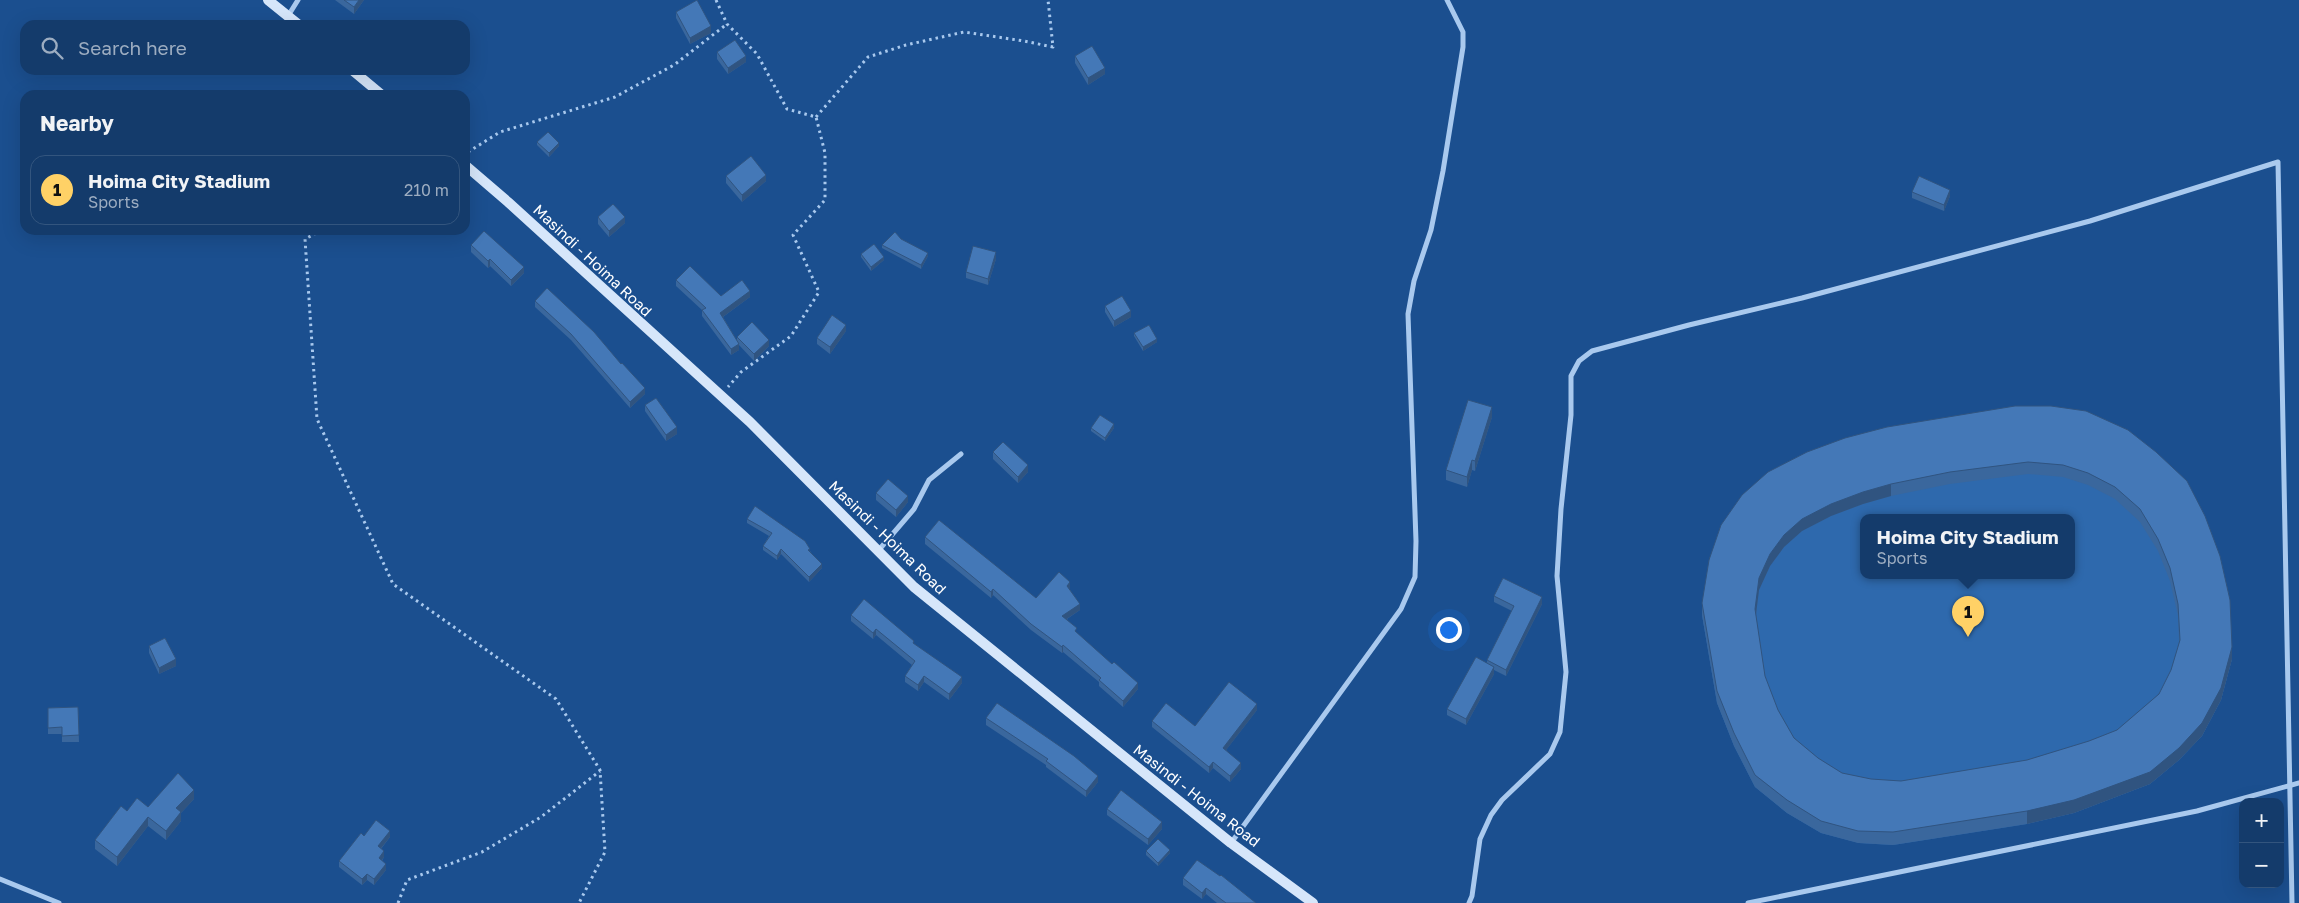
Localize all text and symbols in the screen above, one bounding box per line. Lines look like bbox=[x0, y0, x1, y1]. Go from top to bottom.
search box bbox=[20, 20, 470, 75]
icon: search bbox=[38, 34, 66, 62]
text: Search here bbox=[78, 36, 187, 59]
text: Nearby bbox=[40, 110, 114, 136]
text: Hoima City Stadium bbox=[88, 169, 270, 192]
text: 1 bbox=[53, 180, 61, 200]
text: 210 m bbox=[404, 180, 449, 200]
text: Sports bbox=[88, 192, 139, 212]
street label: Masindi - Hoima Road bbox=[530, 200, 656, 320]
street label: Masindi - Hoima Road bbox=[826, 476, 950, 598]
popup bbox=[1860, 514, 2075, 579]
text: Hoima City Stadium bbox=[1876, 525, 2059, 548]
text: Sports bbox=[1876, 548, 1928, 568]
pin: 1 bbox=[1952, 596, 1984, 637]
your location bbox=[1436, 617, 1462, 643]
street label: Masindi - Hoima Road bbox=[1130, 740, 1264, 850]
map controls bbox=[2239, 798, 2284, 888]
button: + bbox=[2239, 798, 2284, 843]
button: − bbox=[2239, 843, 2284, 888]

